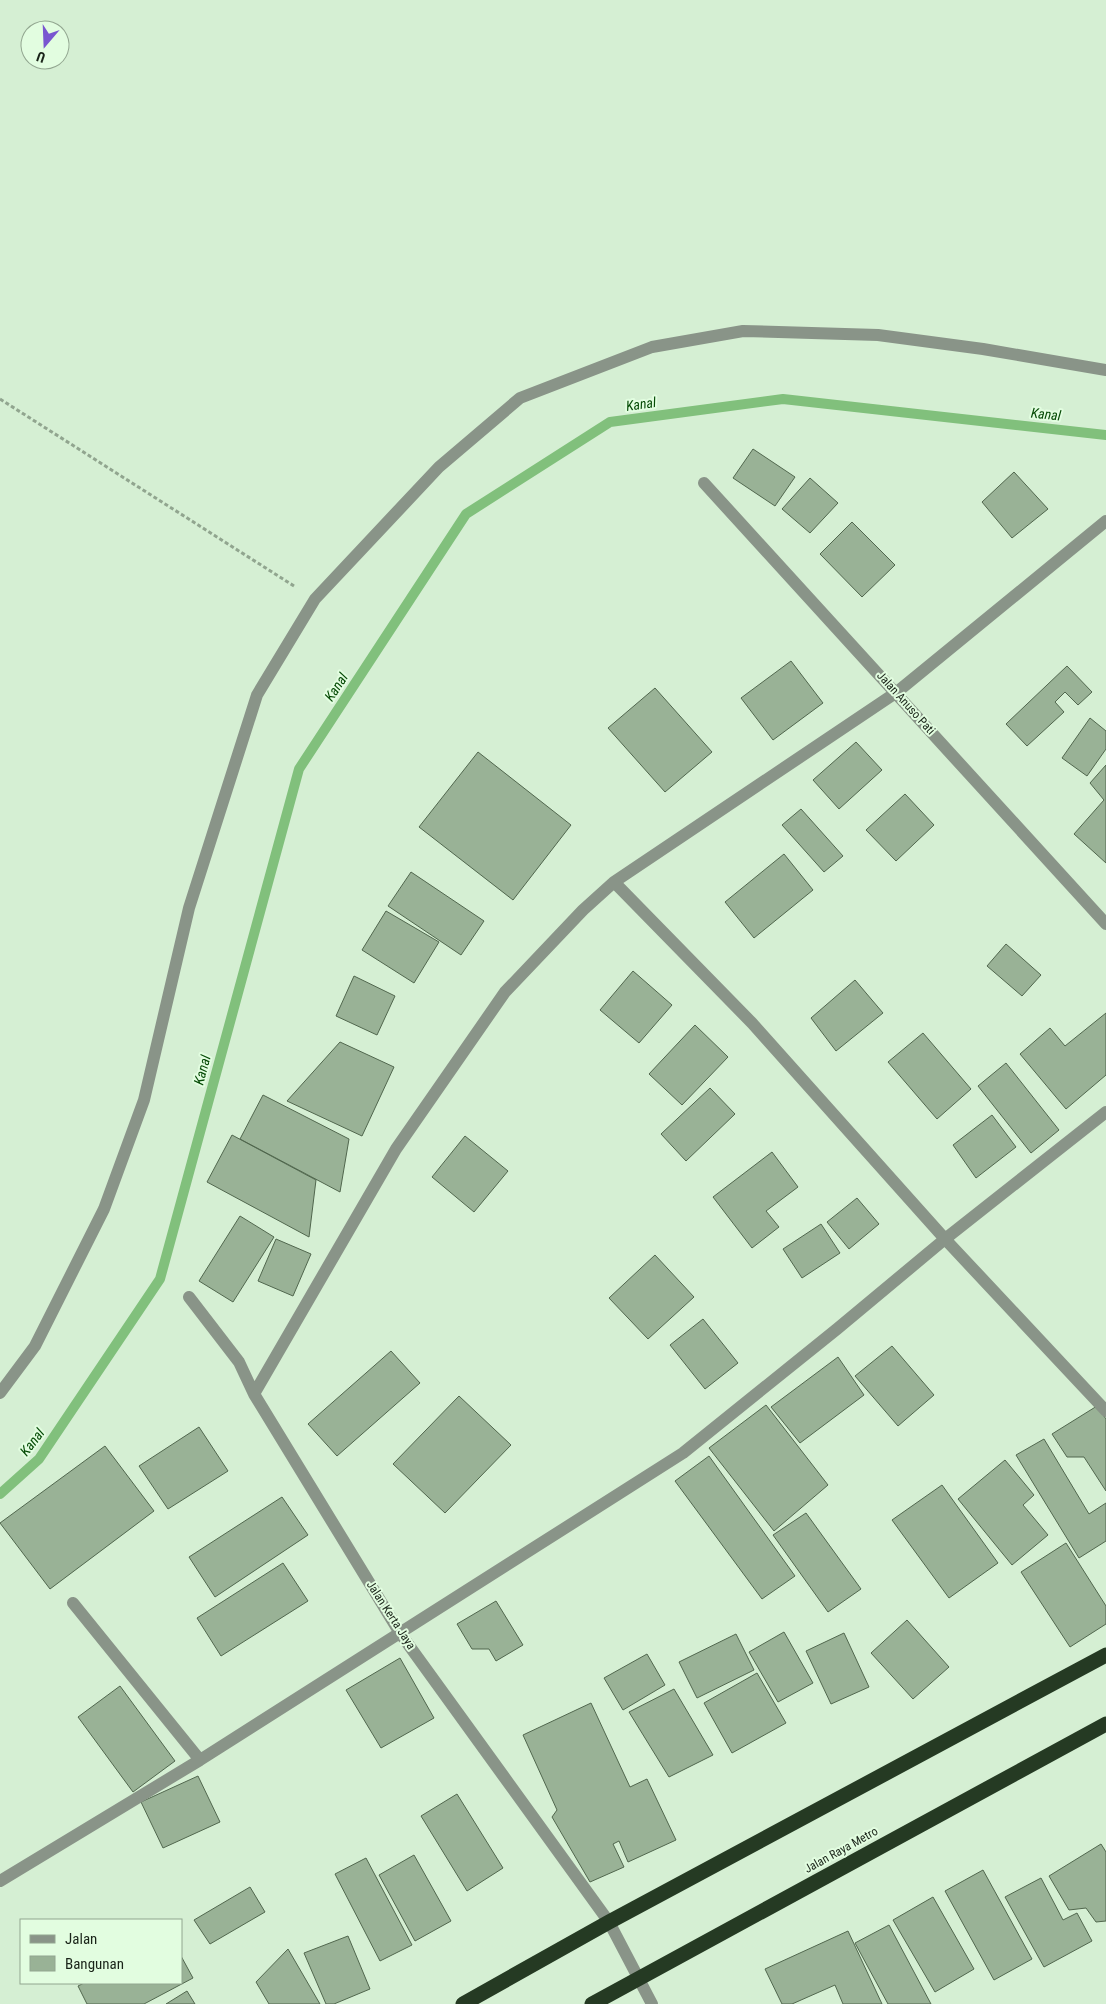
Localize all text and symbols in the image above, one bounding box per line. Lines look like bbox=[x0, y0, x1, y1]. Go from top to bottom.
north arrow bbox=[20, 20, 70, 70]
text: U bbox=[34, 48, 47, 66]
water label: Kanal bbox=[625, 394, 658, 414]
water label: Kanal bbox=[1030, 404, 1063, 424]
water label: Kanal bbox=[321, 669, 351, 704]
street label: Jalan Anuso Pati bbox=[874, 669, 938, 737]
water label: Kanal bbox=[190, 1053, 214, 1087]
water label: Kanal bbox=[16, 1425, 48, 1459]
street label: Jalan Kerta Jaya bbox=[364, 1578, 418, 1652]
street label: Jalan Raya Metro bbox=[802, 1824, 880, 1876]
legend bbox=[20, 1919, 182, 1984]
text: Jalan bbox=[65, 1930, 97, 1948]
text: Bangunan bbox=[65, 1955, 124, 1973]

